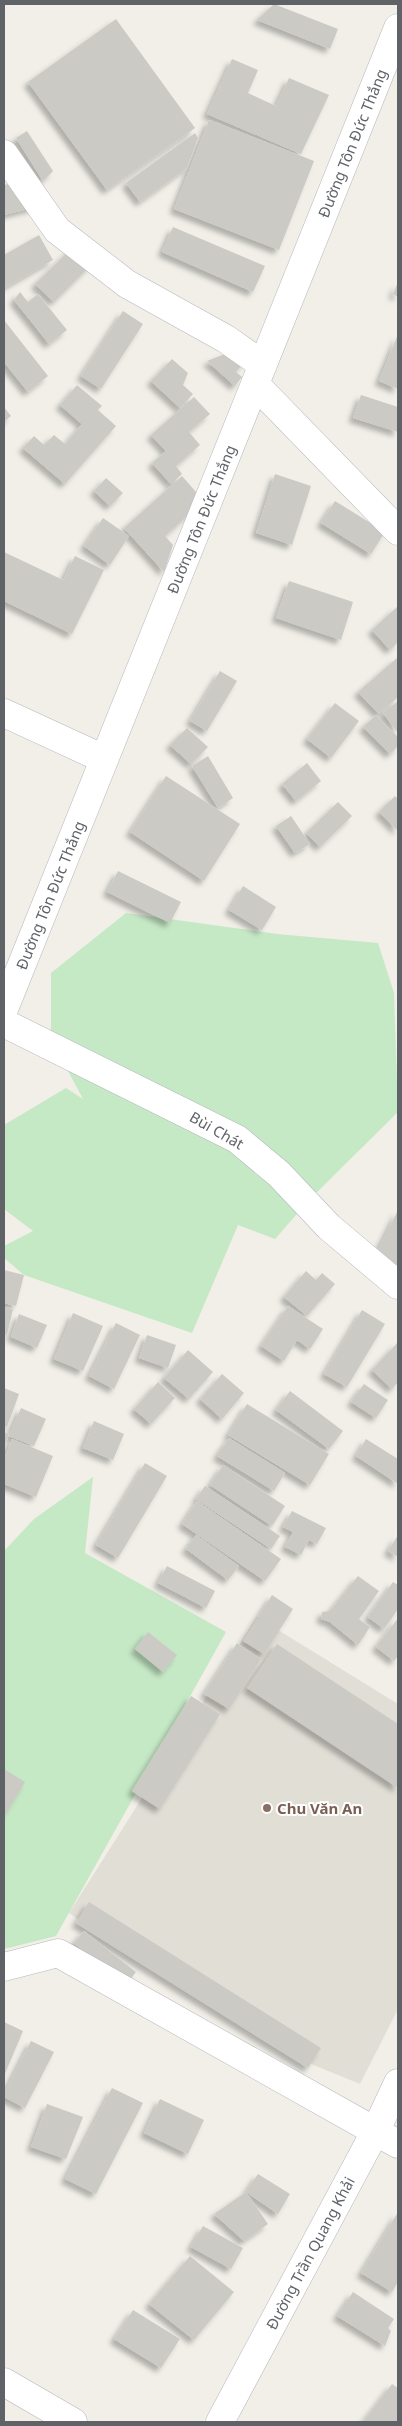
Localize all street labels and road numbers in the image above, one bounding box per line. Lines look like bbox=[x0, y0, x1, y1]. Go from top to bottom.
street label: Đường Tôn Đức Thắng bbox=[313, 66, 391, 220]
street label: Đường Tôn Đức Thắng bbox=[162, 442, 240, 596]
street label: Đường Tôn Đức Thắng bbox=[11, 818, 89, 972]
street label: Bùi Chát bbox=[186, 1106, 248, 1154]
street label: Đường Trần Quang Khải bbox=[261, 2173, 359, 2333]

